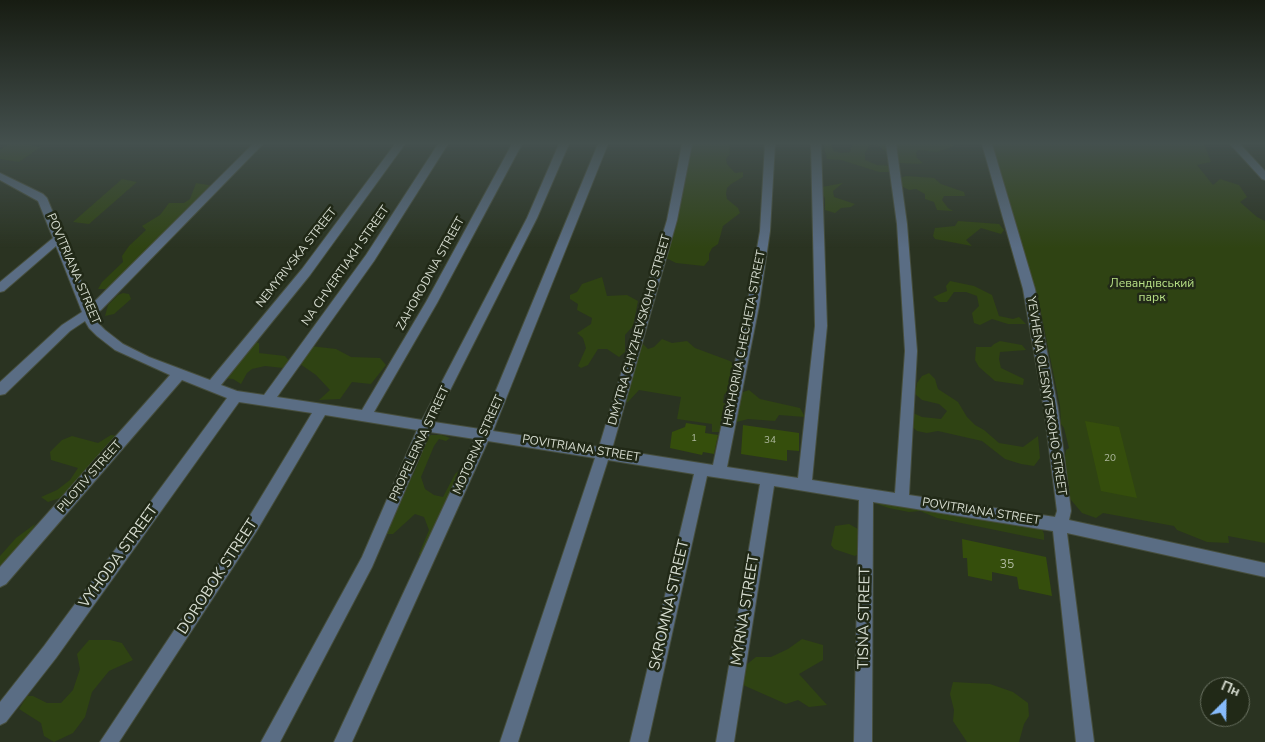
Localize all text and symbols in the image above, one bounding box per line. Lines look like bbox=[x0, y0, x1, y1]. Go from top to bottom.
street label: NA CHVERTIAKH STREET bbox=[299, 203, 393, 329]
street label: NEMYRIVSKA STREET bbox=[254, 205, 340, 311]
street label: POVITRIANA STREET bbox=[43, 211, 103, 327]
street label: ZAHORODNIA STREET bbox=[394, 215, 468, 333]
street label: DMYTRA CHYZHEVSKOHO STREET bbox=[606, 233, 674, 427]
street label: HRYHORIIA CHECHETA STREET bbox=[721, 249, 769, 427]
park label: Левандівський парк bbox=[1110, 277, 1194, 305]
street label: YEVHENA OLESNYTSKOHO STREET bbox=[1023, 296, 1069, 496]
street label: PROPELERNA STREET bbox=[387, 384, 453, 504]
street label: MOTORNA STREET bbox=[451, 393, 507, 497]
street label: POVITRIANA STREET bbox=[521, 433, 641, 465]
house number: 1 bbox=[691, 433, 697, 445]
house number: 34 bbox=[764, 435, 776, 447]
street label: PILOTIV STREET bbox=[55, 438, 125, 516]
house number: 20 bbox=[1104, 453, 1116, 465]
street label: POVITRIANA STREET bbox=[921, 496, 1041, 528]
street label: VYHODA STREET bbox=[76, 502, 162, 612]
street label: DOROBOK STREET bbox=[174, 516, 262, 638]
street label: SKROMNA STREET bbox=[646, 538, 694, 672]
street label: MYRNA STREET bbox=[728, 553, 764, 667]
house number: 35 bbox=[1000, 558, 1014, 572]
street label: TISNA STREET bbox=[855, 567, 875, 669]
text: Пн bbox=[1218, 676, 1243, 701]
north arrow bbox=[1200, 677, 1250, 727]

